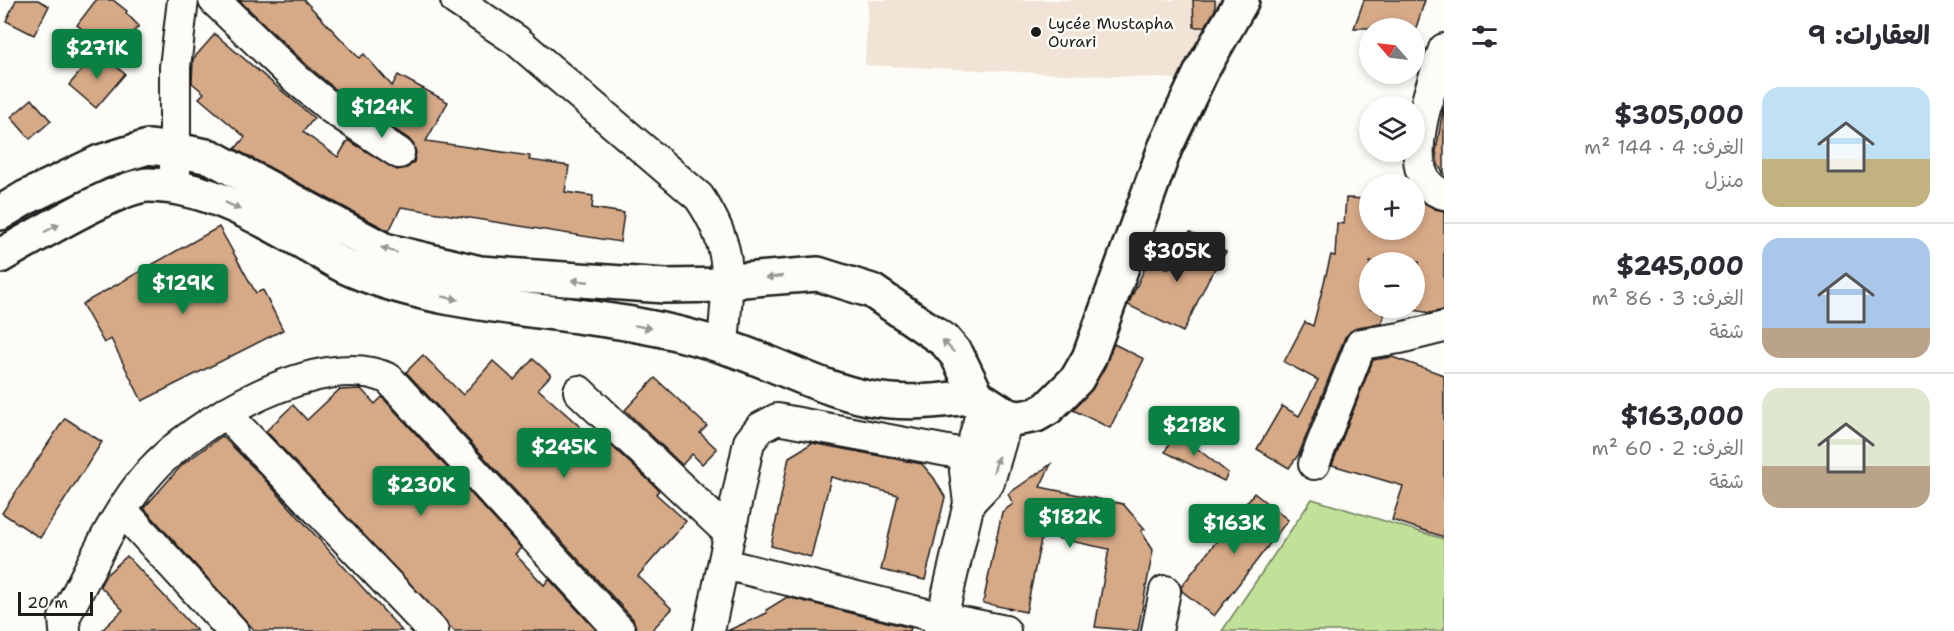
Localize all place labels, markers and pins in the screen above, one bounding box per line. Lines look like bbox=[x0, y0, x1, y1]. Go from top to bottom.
place label: Lycée Mustapha Ourari bbox=[1048, 13, 1174, 52]
marker: Lycée Mustapha Ourari bbox=[1029, 25, 1043, 39]
pin: $271K bbox=[55, 29, 139, 80]
pin: $124K bbox=[340, 88, 424, 139]
pin: $305K bbox=[1135, 232, 1219, 283]
pin: $129K bbox=[141, 264, 225, 315]
pin: $218K bbox=[1152, 406, 1236, 457]
pin: $245K bbox=[522, 428, 606, 479]
pin: $230K bbox=[379, 466, 463, 517]
pin: $182K bbox=[1028, 498, 1112, 549]
pin: $163K bbox=[1192, 504, 1276, 555]

